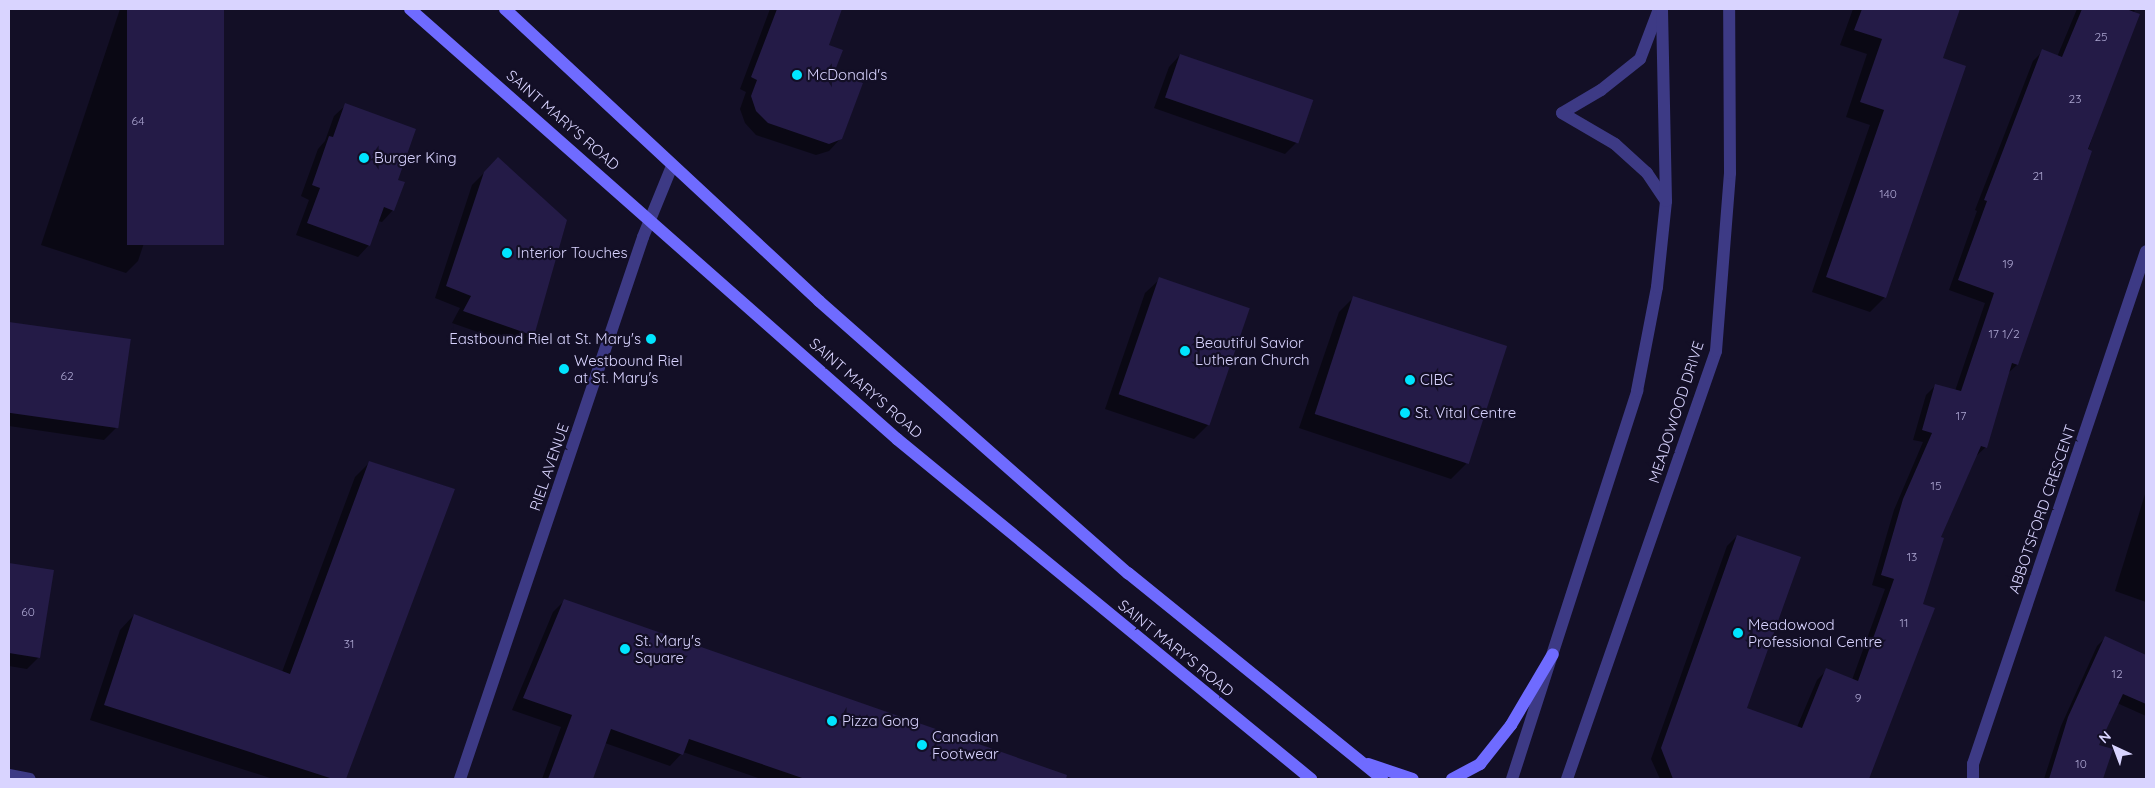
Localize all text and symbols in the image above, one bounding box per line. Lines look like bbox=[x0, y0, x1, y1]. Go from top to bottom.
house number: 25 bbox=[2094, 30, 2108, 44]
street label: SAINT MARY'S ROAD bbox=[503, 66, 623, 174]
place label: McDonald's bbox=[807, 66, 887, 84]
marker: McDonald's bbox=[791, 69, 803, 81]
house number: 23 bbox=[2069, 92, 2081, 106]
house number: 64 bbox=[132, 114, 144, 128]
place label: Burger King bbox=[374, 149, 457, 167]
marker: Burger King bbox=[358, 152, 370, 164]
house number: 21 bbox=[2032, 169, 2044, 183]
house number: 140 bbox=[1879, 187, 1897, 201]
place label: Interior Touches bbox=[517, 244, 627, 262]
marker: Interior Touches bbox=[501, 247, 513, 259]
house number: 19 bbox=[2002, 257, 2014, 271]
house number: 17 1/2 bbox=[1988, 327, 2020, 341]
place label: Eastbound Riel at St. Mary's bbox=[449, 330, 641, 348]
marker: Eastbound Riel at St. Mary's bbox=[645, 333, 657, 345]
place label: Beautiful Savior Lutheran Church bbox=[1195, 333, 1310, 368]
street label: SAINT MARY'S ROAD bbox=[806, 334, 926, 442]
street label: MEADOWOOD DRIVE bbox=[1645, 339, 1707, 485]
marker: Beautiful Savior Lutheran Church bbox=[1179, 345, 1191, 357]
place label: Westbound Riel at St. Mary's bbox=[574, 351, 683, 386]
marker: Westbound Riel at St. Mary's bbox=[558, 363, 570, 375]
house number: 62 bbox=[60, 369, 74, 383]
place label: CIBC bbox=[1420, 371, 1453, 389]
marker: CIBC bbox=[1404, 374, 1416, 386]
place label: St. Vital Centre bbox=[1415, 404, 1516, 422]
marker: St. Vital Centre bbox=[1399, 407, 1411, 419]
house number: 17 bbox=[1956, 409, 1966, 423]
street label: RIEL AVENUE bbox=[526, 421, 572, 513]
street label: ABBOTSFORD CRESCENT bbox=[2005, 422, 2079, 596]
house number: 15 bbox=[1931, 479, 1941, 493]
house number: 13 bbox=[1907, 550, 1917, 564]
street label: SAINT MARY'S ROAD bbox=[1115, 596, 1237, 700]
house number: 60 bbox=[21, 605, 35, 619]
place label: Meadowood Professional Centre bbox=[1748, 615, 1882, 650]
house number: 11 bbox=[1900, 616, 1908, 630]
marker: Meadowood Professional Centre bbox=[1732, 627, 1744, 639]
place label: St. Mary's Square bbox=[635, 631, 701, 666]
house number: 31 bbox=[344, 637, 354, 651]
marker: St. Mary's Square bbox=[619, 643, 631, 655]
house number: 12 bbox=[2111, 667, 2123, 681]
house number: 9 bbox=[1855, 691, 1861, 705]
place label: Pizza Gong bbox=[842, 712, 919, 730]
marker: Pizza Gong bbox=[826, 715, 838, 727]
north arrow bbox=[2090, 723, 2140, 773]
place label: Canadian Footwear bbox=[932, 727, 999, 762]
text: N bbox=[2095, 727, 2115, 747]
marker: Canadian Footwear bbox=[916, 739, 928, 751]
house number: 10 bbox=[2075, 757, 2087, 771]

